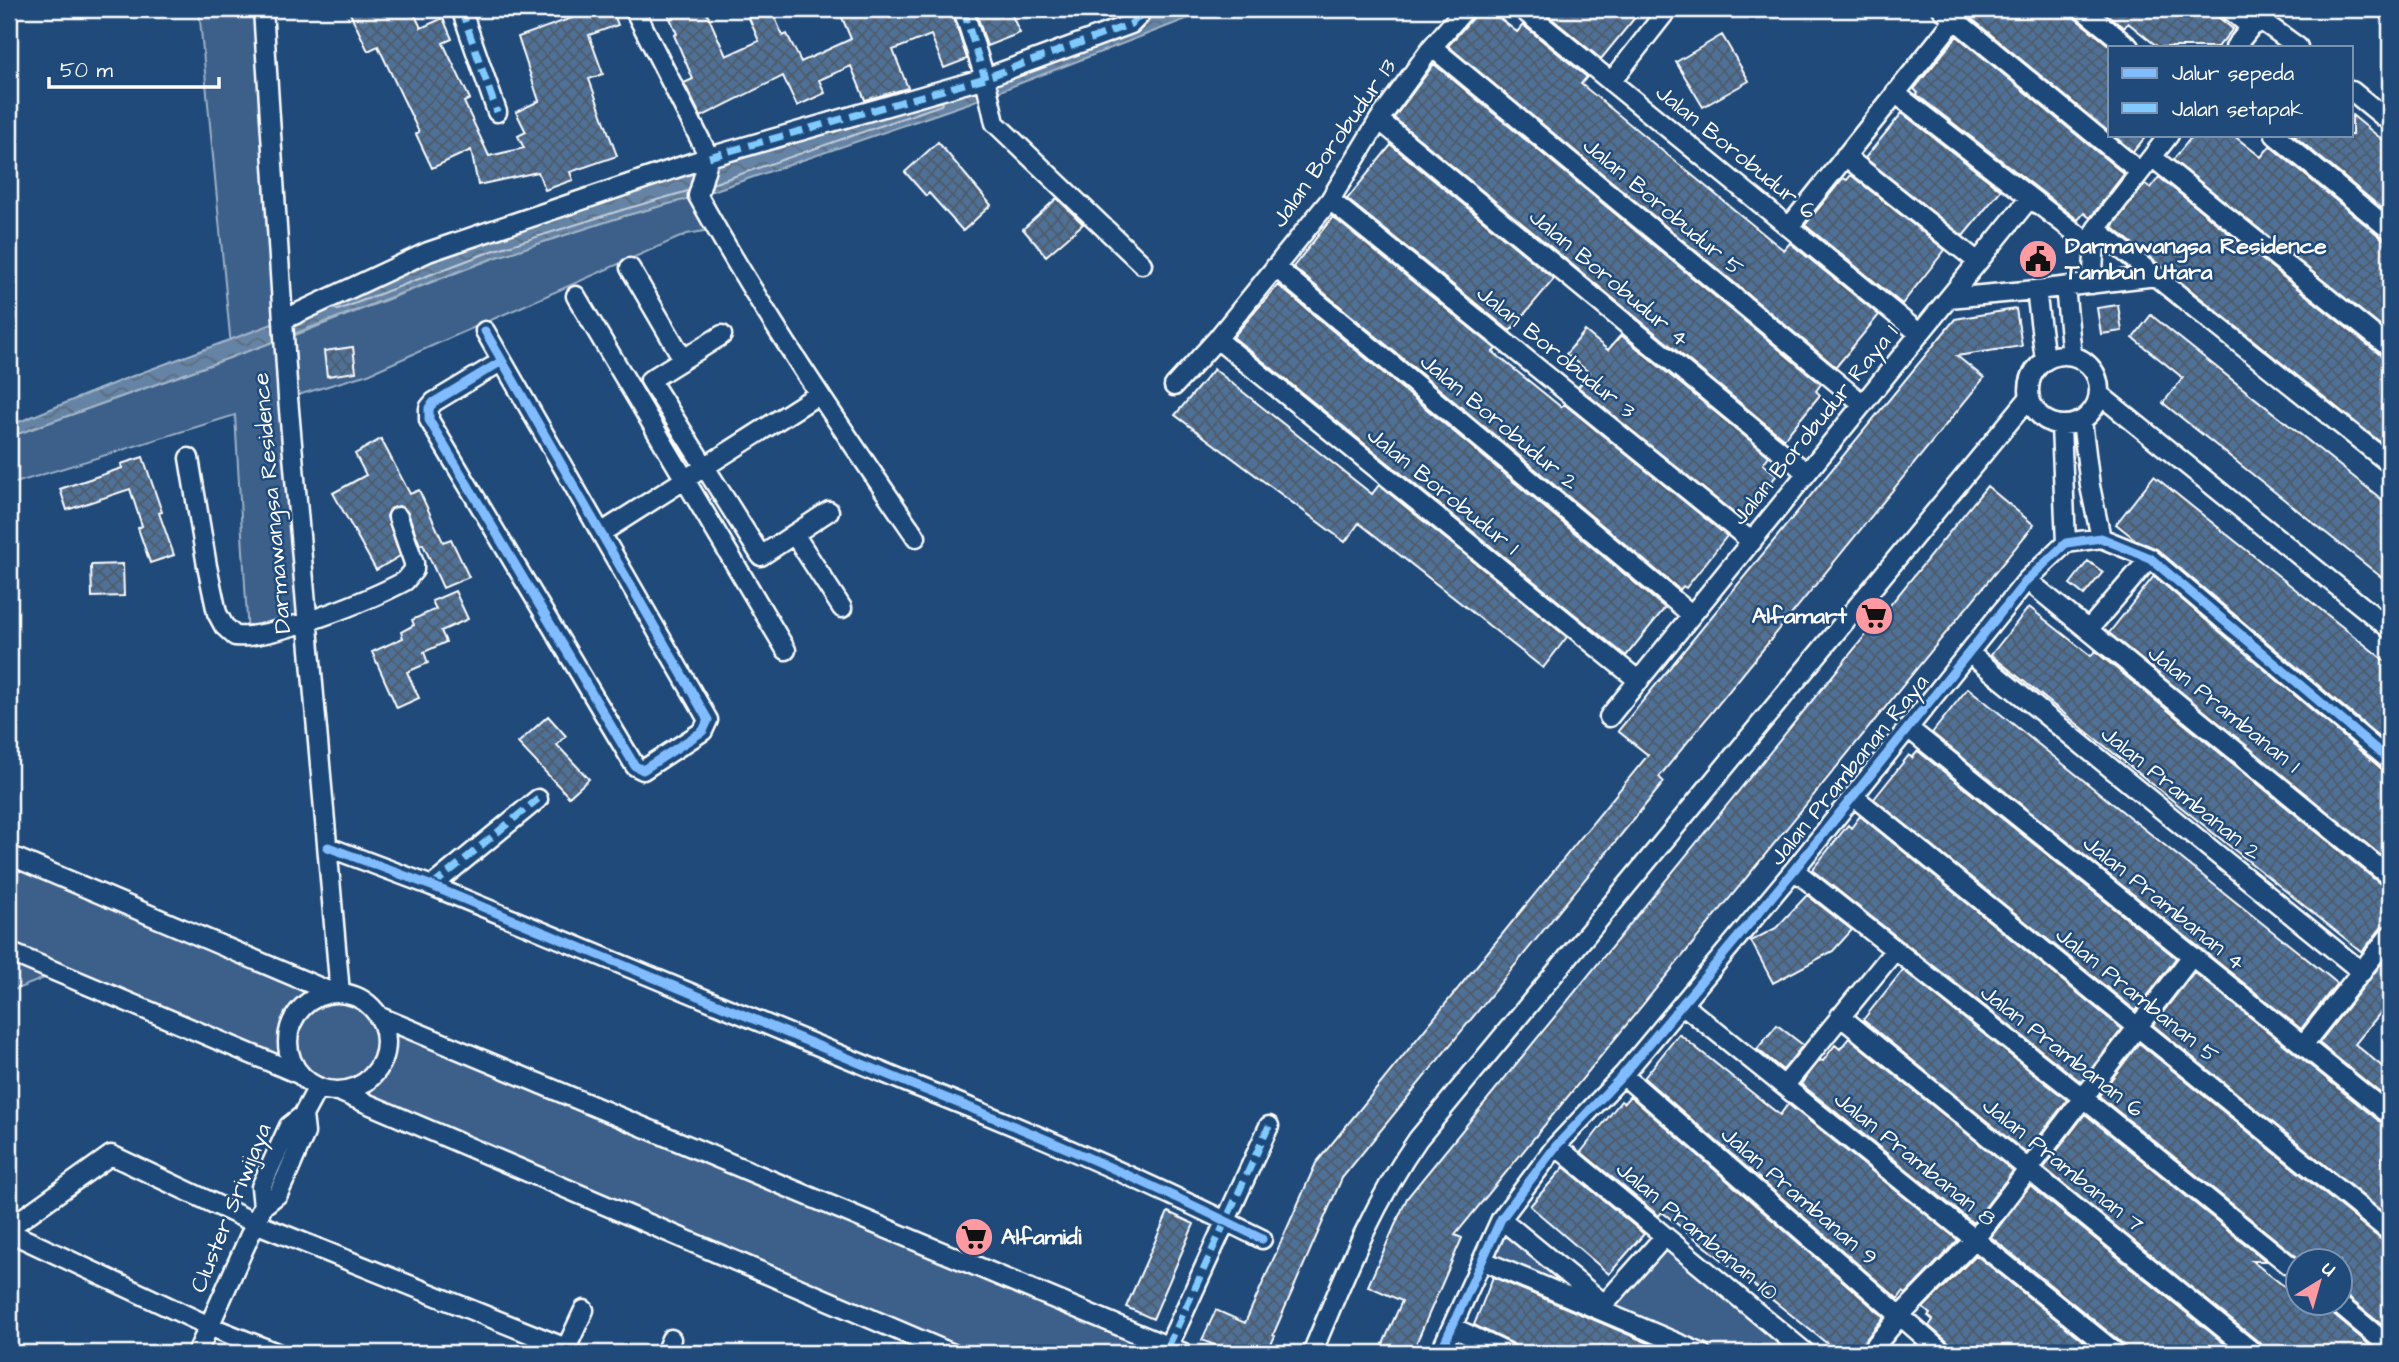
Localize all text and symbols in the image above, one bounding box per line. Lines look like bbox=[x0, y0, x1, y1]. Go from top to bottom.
scale bar bbox=[49, 46, 219, 90]
legend bbox=[2108, 46, 2354, 136]
street label: Jalan Borobudur 13 bbox=[1264, 52, 1404, 234]
text: 50 m bbox=[60, 56, 114, 85]
text: Jalur sepeda bbox=[2172, 59, 2294, 89]
street label: Jalan Borobudur 6 bbox=[1649, 77, 1823, 227]
text: Jalan setapak bbox=[2172, 95, 2303, 125]
street label: Jalan Borobudur 5 bbox=[1576, 130, 1750, 284]
street label: Jalan Borobudur 4 bbox=[1522, 201, 1696, 355]
place label: Darmawangsa Residence Tambun Utara bbox=[2064, 230, 2327, 288]
public building icon: Darmawangsa Residence Tambun Utara bbox=[2017, 238, 2059, 280]
street label: Jalan Borobudur 3 bbox=[1470, 278, 1643, 426]
street label: Jalan Borobudur Raya 1 bbox=[1724, 318, 1907, 533]
street label: Jalan Borobudur 2 bbox=[1413, 346, 1585, 498]
street label: Darmawangsa Residence bbox=[245, 371, 300, 635]
street label: Jalan Borobudur 1 bbox=[1360, 419, 1526, 563]
supermarket icon: Alfamart bbox=[1853, 595, 1895, 637]
place label: Alfamart bbox=[1752, 600, 1848, 632]
street label: Jalan Prambanan 1 bbox=[2141, 637, 2307, 781]
street label: Jalan Prambanan Raya bbox=[1762, 667, 1937, 873]
street label: Jalan Prambanan 2 bbox=[2094, 718, 2268, 868]
street label: Jalan Prambanan 4 bbox=[2076, 827, 2252, 979]
street label: Jalan Prambanan 5 bbox=[2049, 919, 2225, 1071]
street label: Jalan Prambanan 6 bbox=[1973, 977, 2151, 1125]
street label: Jalan Prambanan 8 bbox=[1827, 1084, 2003, 1235]
street label: Jalan Prambanan 7 bbox=[1975, 1090, 2151, 1240]
street label: Cluster Sriwijaya bbox=[182, 1118, 281, 1298]
street label: Jalan Prambanan 9 bbox=[1714, 1119, 1884, 1273]
street label: Jalan Prambanan 10 bbox=[1609, 1154, 1785, 1308]
supermarket icon: Alfamidi bbox=[953, 1216, 995, 1258]
place label: Alfamidi bbox=[1001, 1221, 1082, 1253]
north arrow bbox=[2284, 1246, 2354, 1316]
text: U bbox=[2316, 1256, 2341, 1284]

